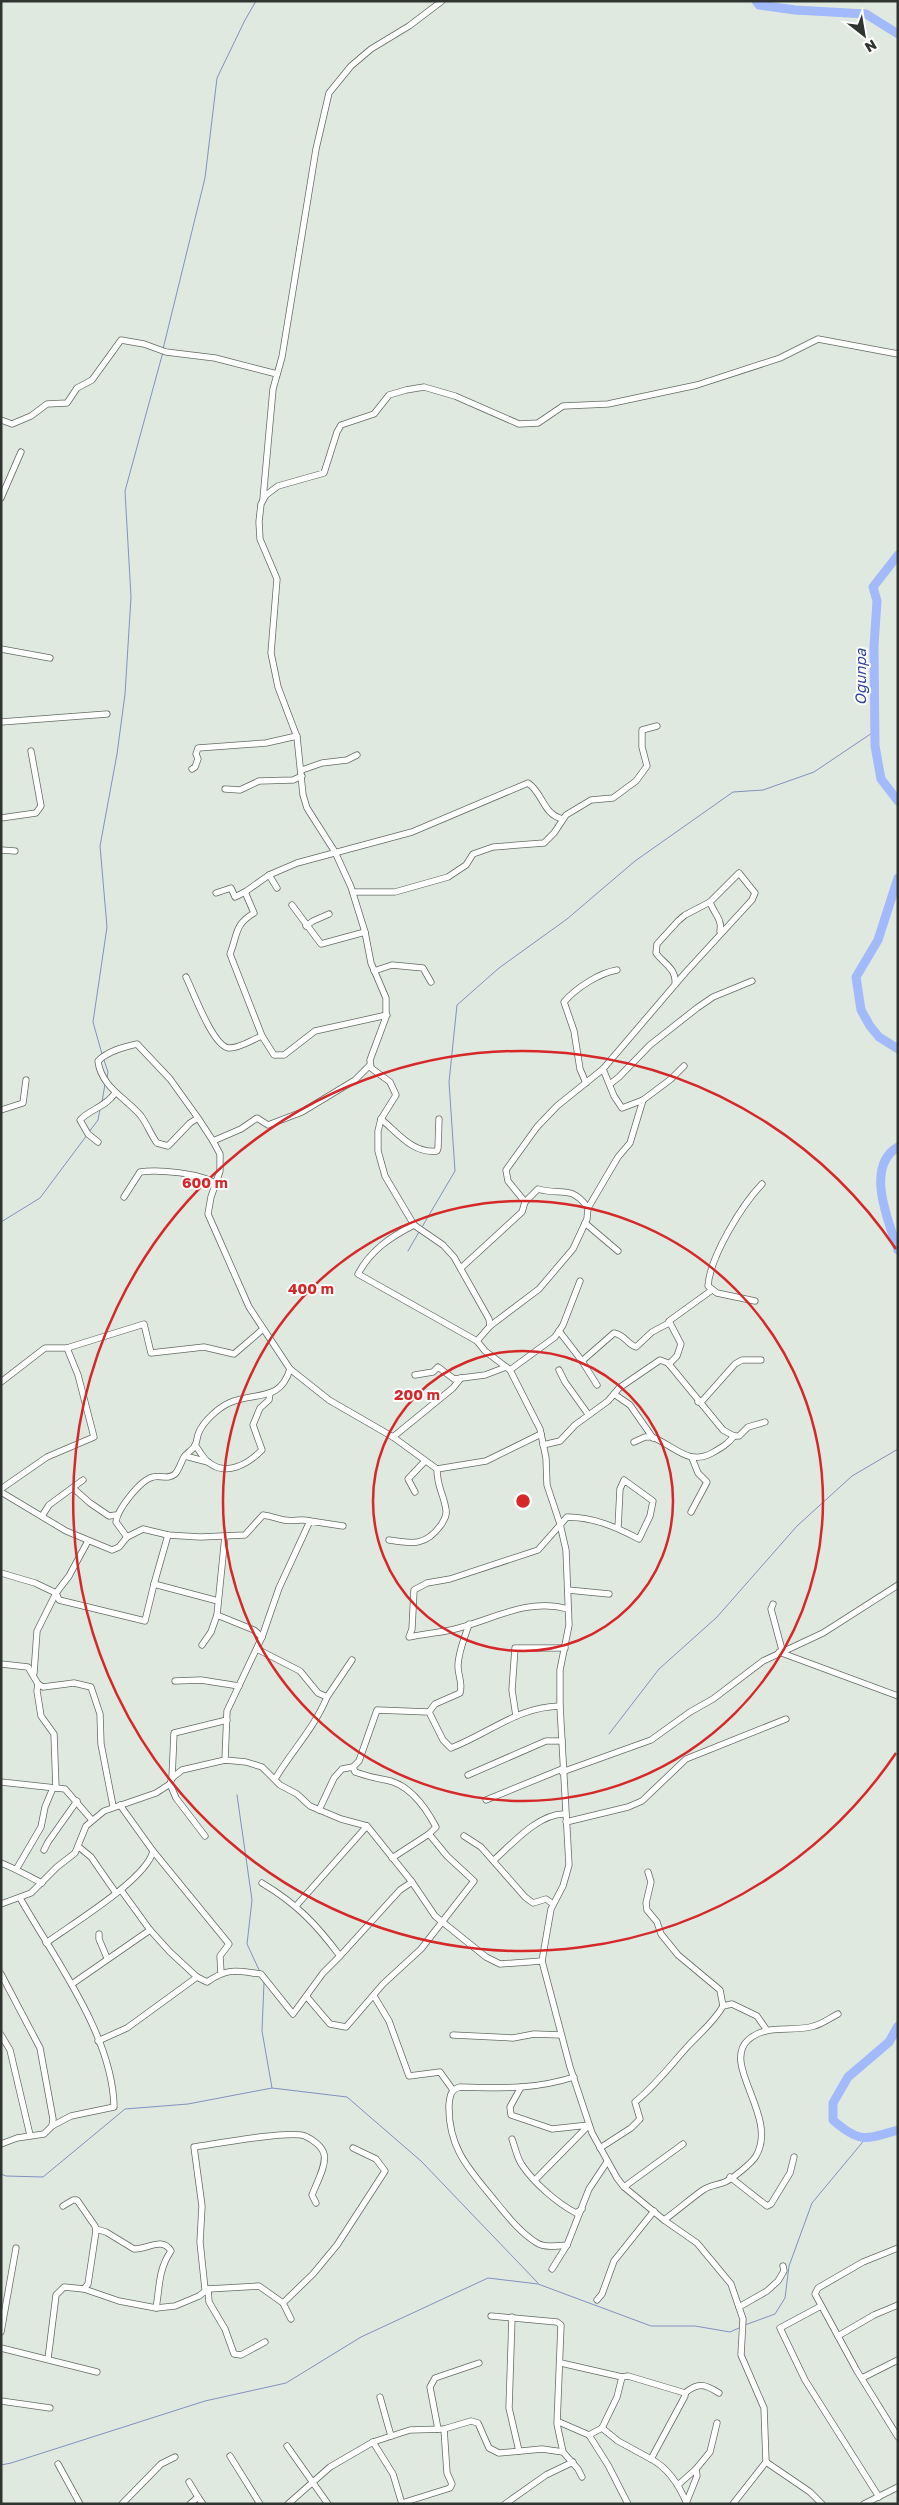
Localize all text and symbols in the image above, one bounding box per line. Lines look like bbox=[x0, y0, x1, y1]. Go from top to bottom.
north arrow bbox=[839, 10, 889, 60]
text: N bbox=[862, 37, 880, 57]
water label: Ogunpa bbox=[851, 648, 870, 705]
text: 600 m bbox=[182, 1173, 228, 1191]
text: 400 m bbox=[288, 1279, 334, 1297]
text: 200 m bbox=[394, 1385, 440, 1403]
centre of rings bbox=[514, 1492, 532, 1510]

